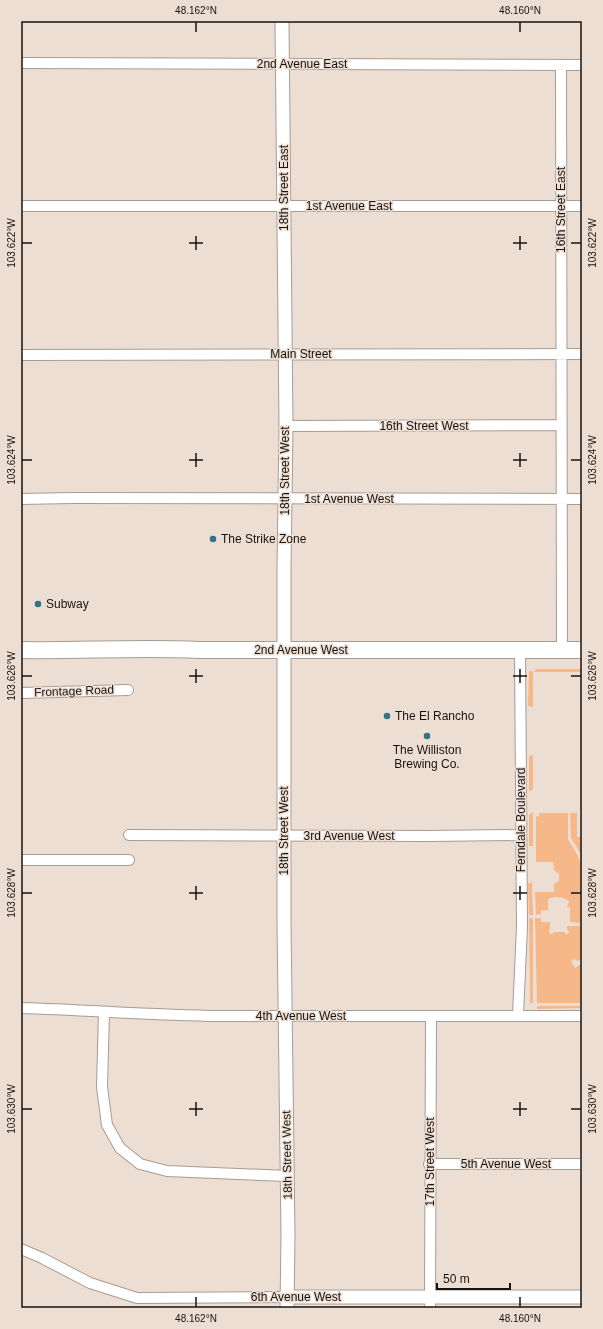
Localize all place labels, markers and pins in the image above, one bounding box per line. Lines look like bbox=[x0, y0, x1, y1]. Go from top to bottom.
place label: The Strike Zone bbox=[221, 532, 307, 546]
marker: The Strike Zone bbox=[208, 534, 218, 544]
place label: Subway bbox=[46, 597, 89, 611]
marker: Subway bbox=[33, 599, 43, 609]
place label: The El Rancho bbox=[395, 709, 475, 723]
marker: The El Rancho bbox=[382, 711, 392, 721]
marker: The Williston Brewing Co. bbox=[422, 731, 432, 741]
place label: The Williston Brewing Co. bbox=[393, 743, 461, 771]

